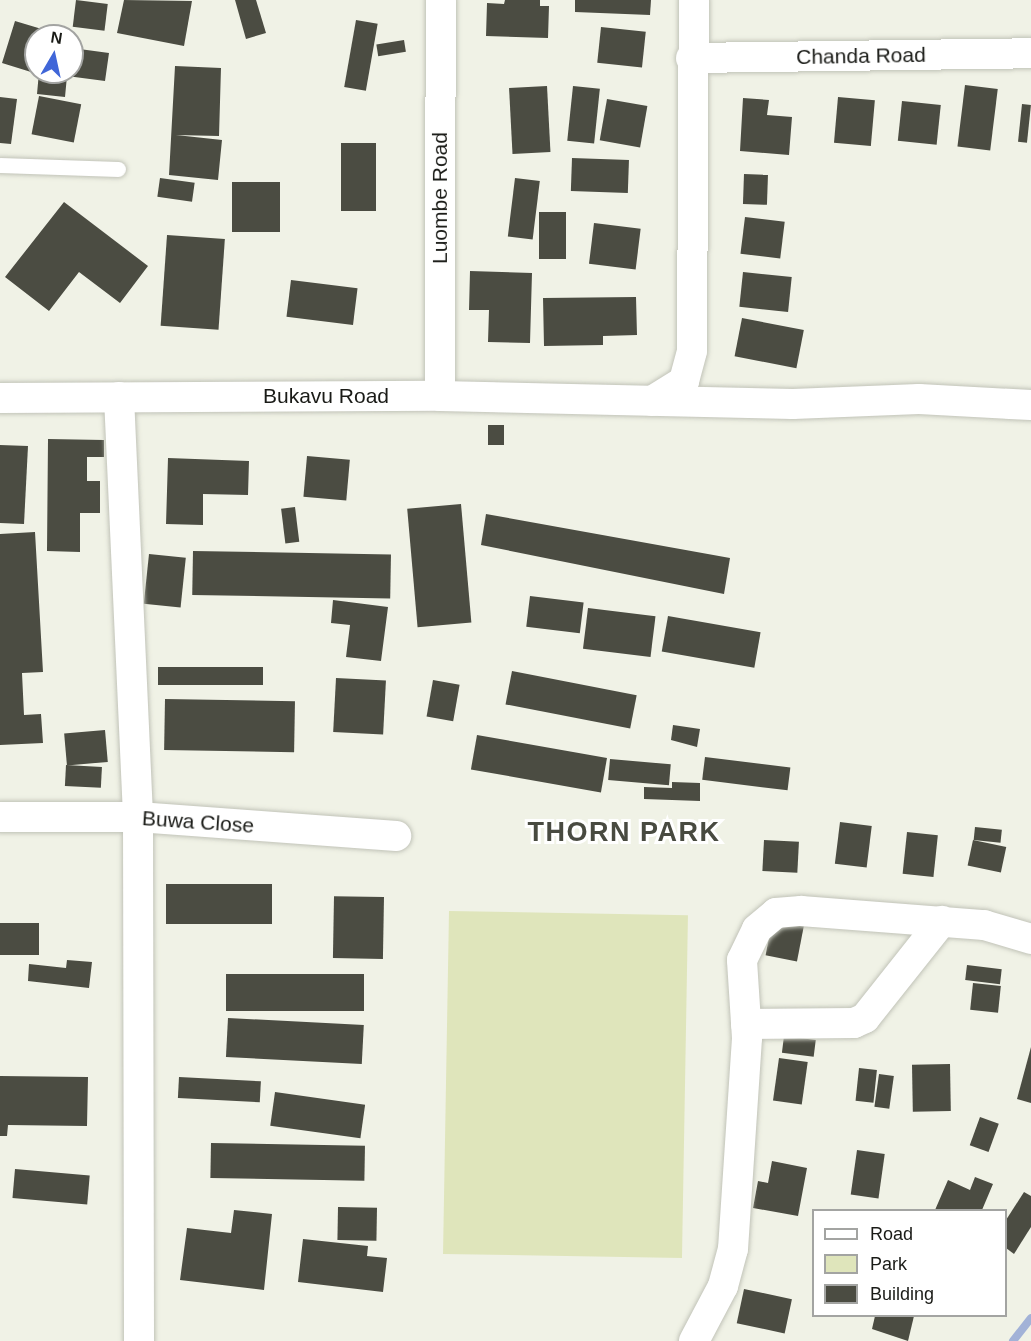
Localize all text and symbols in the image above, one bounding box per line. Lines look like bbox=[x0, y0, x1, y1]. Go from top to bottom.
north arrow bbox=[24, 24, 84, 84]
text: N bbox=[50, 28, 64, 47]
street label: Chanda Road bbox=[796, 42, 926, 70]
street label: Luombe Road bbox=[427, 132, 453, 264]
street label: Bukavu Road bbox=[263, 383, 389, 409]
street label: Buwa Close bbox=[141, 806, 255, 838]
district label: THORN PARK bbox=[528, 817, 720, 849]
legend bbox=[812, 1209, 1007, 1317]
text: Road bbox=[870, 1224, 913, 1244]
text: Park bbox=[870, 1254, 907, 1274]
text: Building bbox=[870, 1284, 934, 1304]

